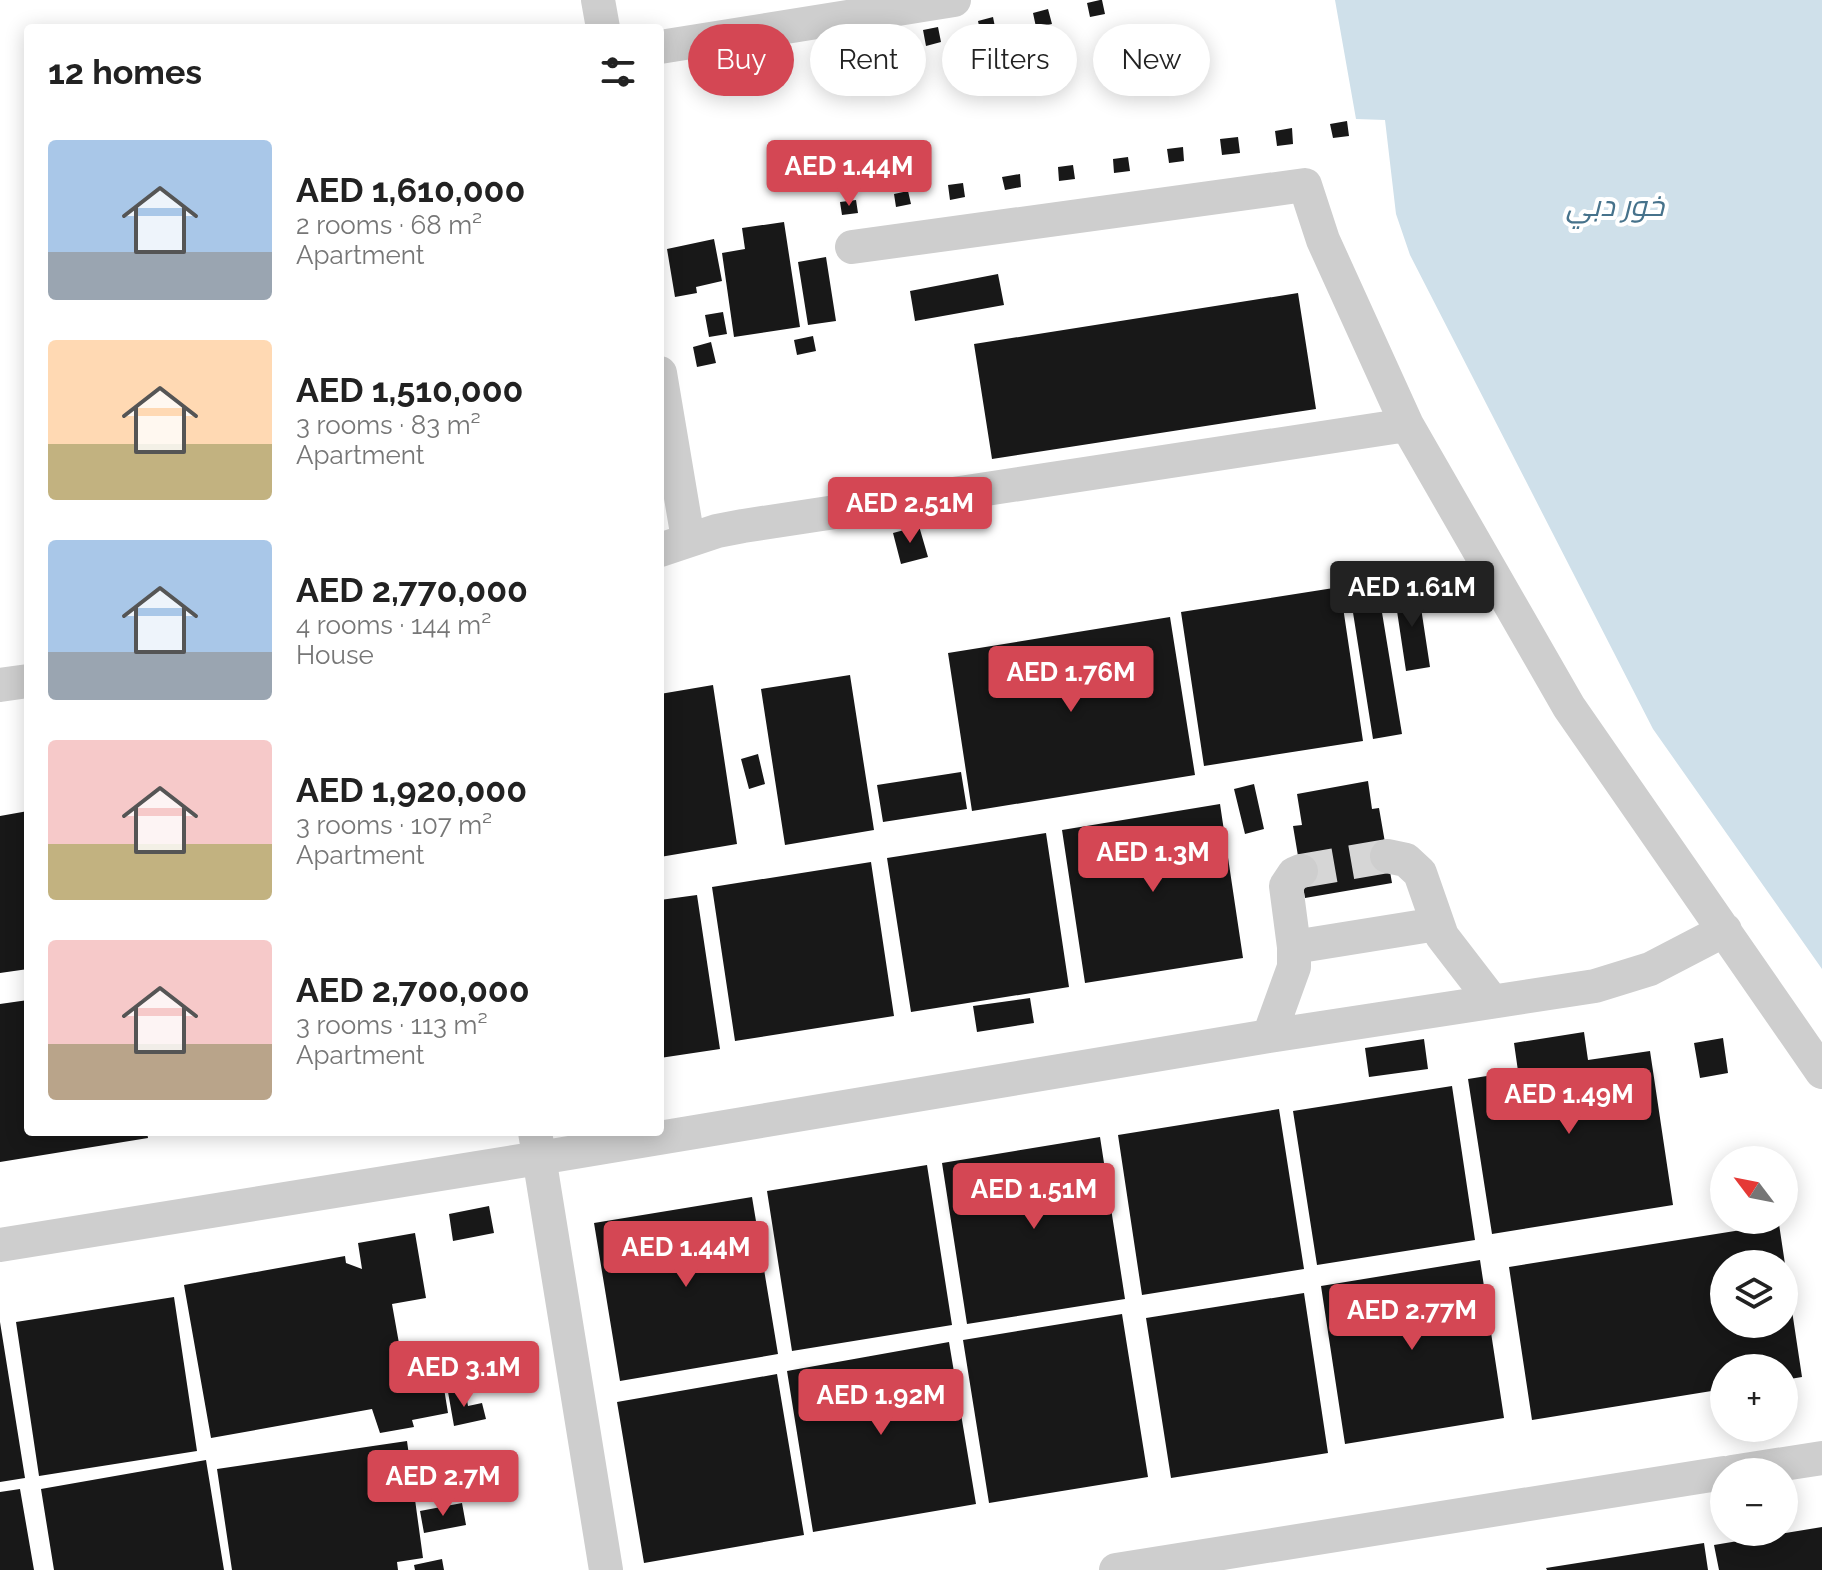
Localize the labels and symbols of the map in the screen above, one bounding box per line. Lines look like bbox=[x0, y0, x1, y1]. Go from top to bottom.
pin: AED 1.44M bbox=[757, 140, 941, 208]
water label: خور دبي bbox=[1566, 188, 1666, 229]
pin: AED 2.51M bbox=[818, 477, 1002, 545]
pin: AED 1.61M bbox=[1320, 561, 1504, 629]
pin: AED 1.76M bbox=[979, 646, 1163, 714]
pin: AED 1.3M bbox=[1070, 826, 1236, 894]
pin: AED 1.49M bbox=[1477, 1068, 1661, 1136]
north arrow bbox=[1710, 1146, 1798, 1234]
pin: AED 1.51M bbox=[942, 1163, 1126, 1231]
pin: AED 1.44M bbox=[594, 1221, 778, 1289]
pin: AED 2.77M bbox=[1320, 1284, 1504, 1352]
pin: AED 3.1M bbox=[381, 1341, 547, 1409]
pin: AED 1.92M bbox=[789, 1369, 973, 1437]
pin: AED 2.7M bbox=[360, 1450, 526, 1518]

